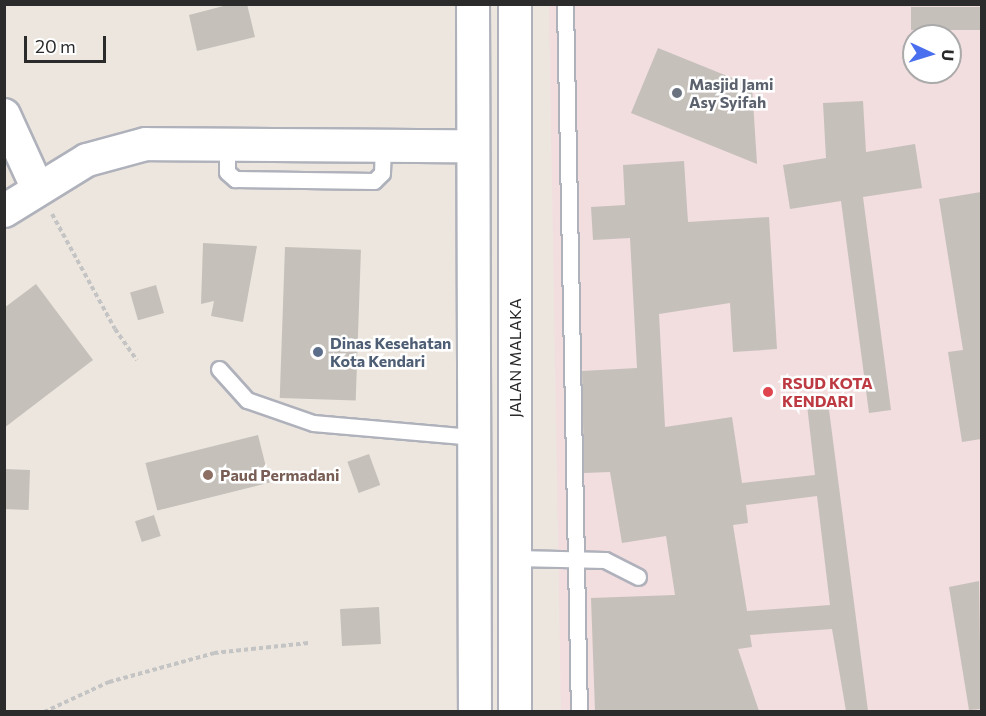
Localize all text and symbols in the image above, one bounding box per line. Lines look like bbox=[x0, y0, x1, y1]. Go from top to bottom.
scale bar bbox=[27, 24, 110, 62]
north arrow bbox=[902, 24, 962, 84]
text: 20 m bbox=[35, 35, 76, 57]
text: U bbox=[939, 49, 958, 62]
place label: Masjid Jami Asy Syifah bbox=[689, 74, 773, 112]
marker: Masjid Jami Asy Syifah bbox=[670, 86, 684, 100]
street label: JALAN MALAKA bbox=[505, 298, 525, 418]
place label: Dinas Kesehatan Kota Kendari bbox=[330, 333, 451, 371]
marker: Dinas Kesehatan Kota Kendari bbox=[311, 345, 325, 359]
place label: RSUD KOTA KENDARI bbox=[782, 373, 873, 411]
marker: RSUD KOTA KENDARI bbox=[759, 383, 777, 401]
place label: Paud Permadani bbox=[220, 465, 339, 485]
marker: Paud Permadani bbox=[201, 468, 215, 482]

